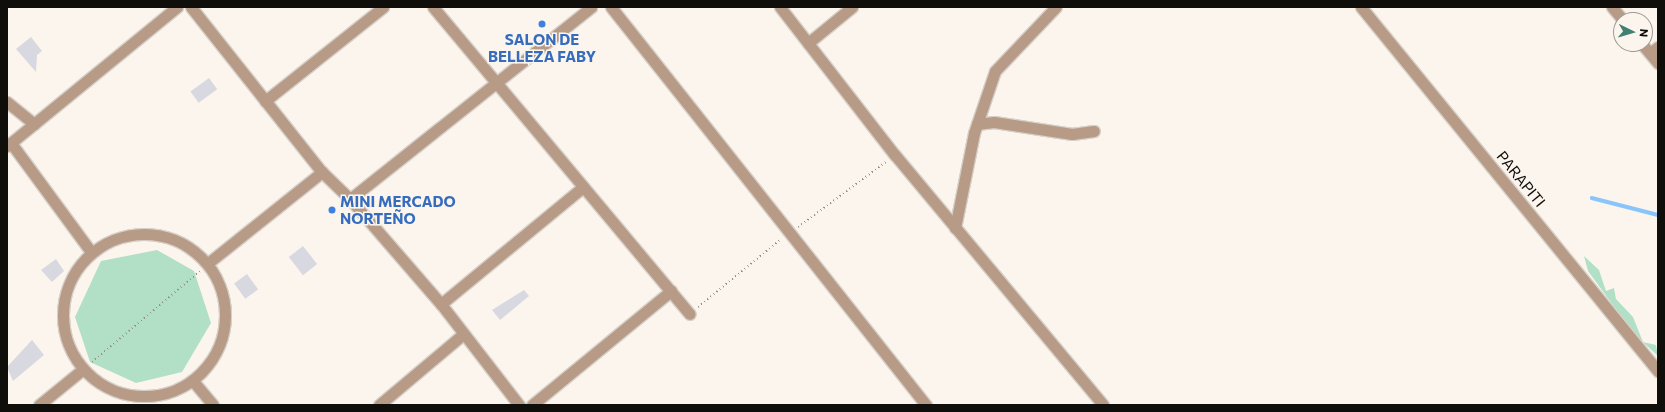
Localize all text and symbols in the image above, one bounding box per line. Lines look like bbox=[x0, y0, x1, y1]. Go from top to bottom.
north arrow bbox=[1613, 12, 1653, 52]
marker: SALON DE BELLEZA FABY bbox=[537, 19, 547, 29]
text: N bbox=[1638, 28, 1651, 38]
place label: SALON DE BELLEZA FABY bbox=[488, 30, 596, 65]
street label: PARAPITI bbox=[1493, 147, 1549, 211]
place label: MINI MERCADO NORTEÑO bbox=[340, 192, 456, 227]
marker: MINI MERCADO NORTEÑO bbox=[327, 205, 337, 215]

